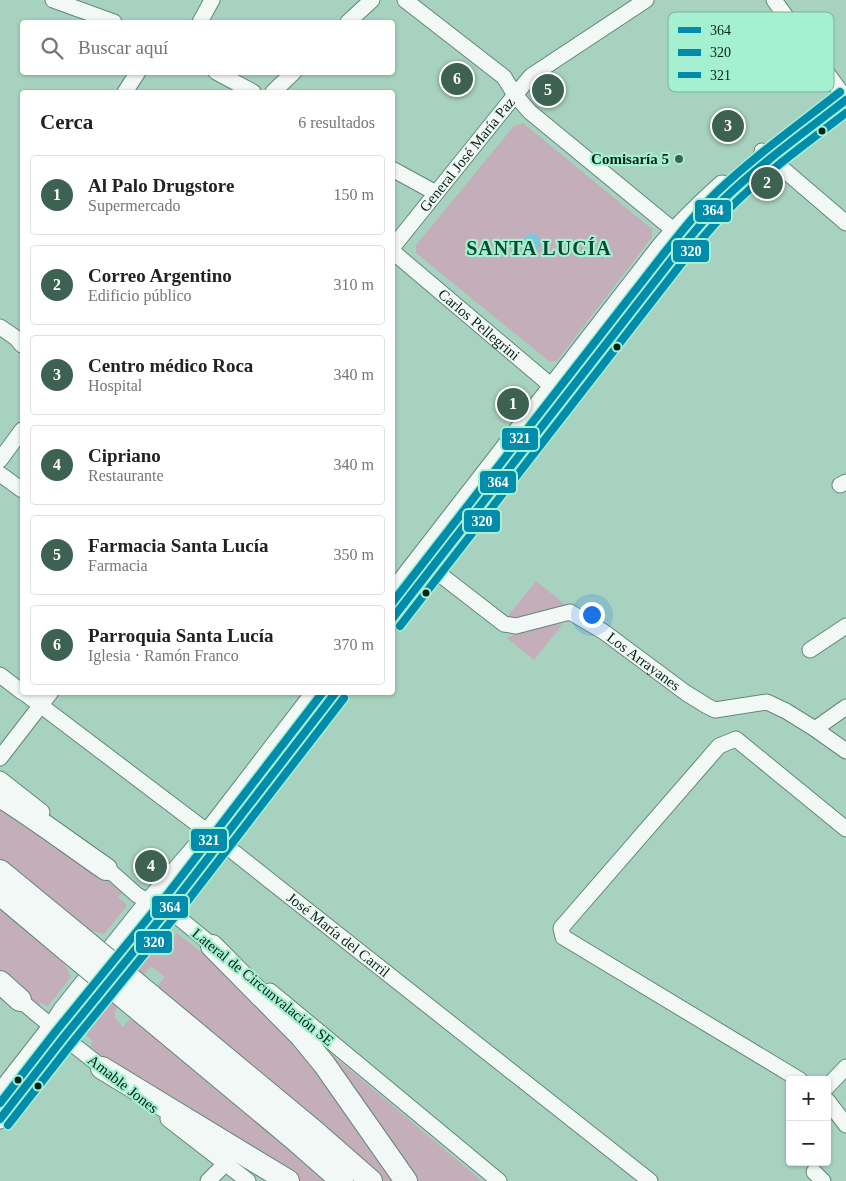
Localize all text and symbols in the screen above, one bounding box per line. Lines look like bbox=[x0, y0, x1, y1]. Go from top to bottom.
legend bbox=[668, 12, 834, 92]
search box bbox=[20, 20, 395, 75]
text: 364 bbox=[710, 23, 731, 38]
icon: search bbox=[38, 34, 66, 62]
text: Buscar aquí bbox=[78, 37, 168, 58]
text: 320 bbox=[710, 45, 731, 60]
pin: 6 bbox=[441, 60, 473, 98]
text: 321 bbox=[710, 68, 731, 83]
pin: 5 bbox=[532, 71, 564, 109]
street label: General José María Paz bbox=[416, 94, 518, 215]
pin: 3 bbox=[712, 107, 744, 145]
text: Cerca bbox=[40, 110, 93, 134]
text: 6 resultados bbox=[298, 114, 375, 131]
unlabelled marker bbox=[817, 126, 827, 136]
place label: Comisaría 5 bbox=[591, 151, 669, 167]
marker: Comisaría 5 bbox=[673, 153, 685, 165]
pin: 2 bbox=[751, 164, 783, 202]
text: Al Palo Drugstore bbox=[88, 175, 234, 196]
text: 1 bbox=[53, 186, 61, 203]
text: 150 m bbox=[334, 186, 374, 203]
text: Supermercado bbox=[88, 197, 180, 214]
line badge: 364 bbox=[694, 199, 732, 223]
text: 364 bbox=[703, 203, 724, 218]
district label: SANTA LUCÍA bbox=[466, 237, 612, 259]
line badge: 320 bbox=[672, 239, 710, 263]
text: 320 bbox=[681, 244, 702, 259]
text: Correo Argentino bbox=[88, 265, 232, 286]
text: 2 bbox=[53, 276, 61, 293]
text: 310 m bbox=[334, 276, 374, 293]
street label: Carlos Pellegrini bbox=[435, 286, 523, 363]
text: Edificio público bbox=[88, 287, 192, 304]
unlabelled marker bbox=[612, 342, 622, 352]
text: Centro médico Roca bbox=[88, 355, 253, 376]
text: 3 bbox=[53, 366, 61, 383]
text: 340 m bbox=[334, 366, 374, 383]
text: Hospital bbox=[88, 377, 142, 394]
pin: 1 bbox=[497, 385, 529, 423]
line badge: 321 bbox=[501, 427, 539, 451]
text: 321 bbox=[510, 431, 531, 446]
text: Cipriano bbox=[88, 445, 161, 466]
text: 4 bbox=[53, 456, 61, 473]
text: 340 m bbox=[334, 456, 374, 473]
text: Restaurante bbox=[88, 467, 164, 484]
line badge: 364 bbox=[479, 470, 517, 494]
text: 364 bbox=[488, 475, 509, 490]
line badge: 320 bbox=[463, 509, 501, 533]
text: 320 bbox=[472, 514, 493, 529]
text: Farmacia Santa Lucía bbox=[88, 535, 269, 556]
text: 5 bbox=[53, 546, 61, 563]
text: 350 m bbox=[334, 546, 374, 563]
text: Farmacia bbox=[88, 557, 148, 574]
unlabelled marker bbox=[421, 588, 431, 598]
your location bbox=[579, 602, 605, 628]
text: Parroquia Santa Lucía bbox=[88, 625, 273, 646]
street label: Los Arrayanes bbox=[604, 629, 683, 694]
text: 6 bbox=[53, 636, 61, 653]
text: 370 m bbox=[334, 636, 374, 653]
text: Iglesia · Ramón Franco bbox=[88, 647, 239, 664]
line badge: 321 bbox=[190, 828, 228, 852]
text: 321 bbox=[199, 833, 220, 848]
pin: 4 bbox=[135, 847, 167, 885]
street label: José María del Carril bbox=[284, 889, 393, 980]
line badge: 364 bbox=[151, 895, 189, 919]
text: 364 bbox=[160, 900, 181, 915]
street label: Lateral de Circunvalación SE bbox=[189, 925, 337, 1049]
line badge: 320 bbox=[135, 930, 173, 954]
text: 320 bbox=[144, 935, 165, 950]
street label: Amable Jones bbox=[85, 1052, 161, 1116]
unlabelled marker bbox=[13, 1075, 23, 1085]
map controls bbox=[786, 1076, 831, 1166]
button: + bbox=[786, 1076, 831, 1121]
unlabelled marker bbox=[33, 1081, 43, 1091]
button: − bbox=[786, 1121, 831, 1166]

